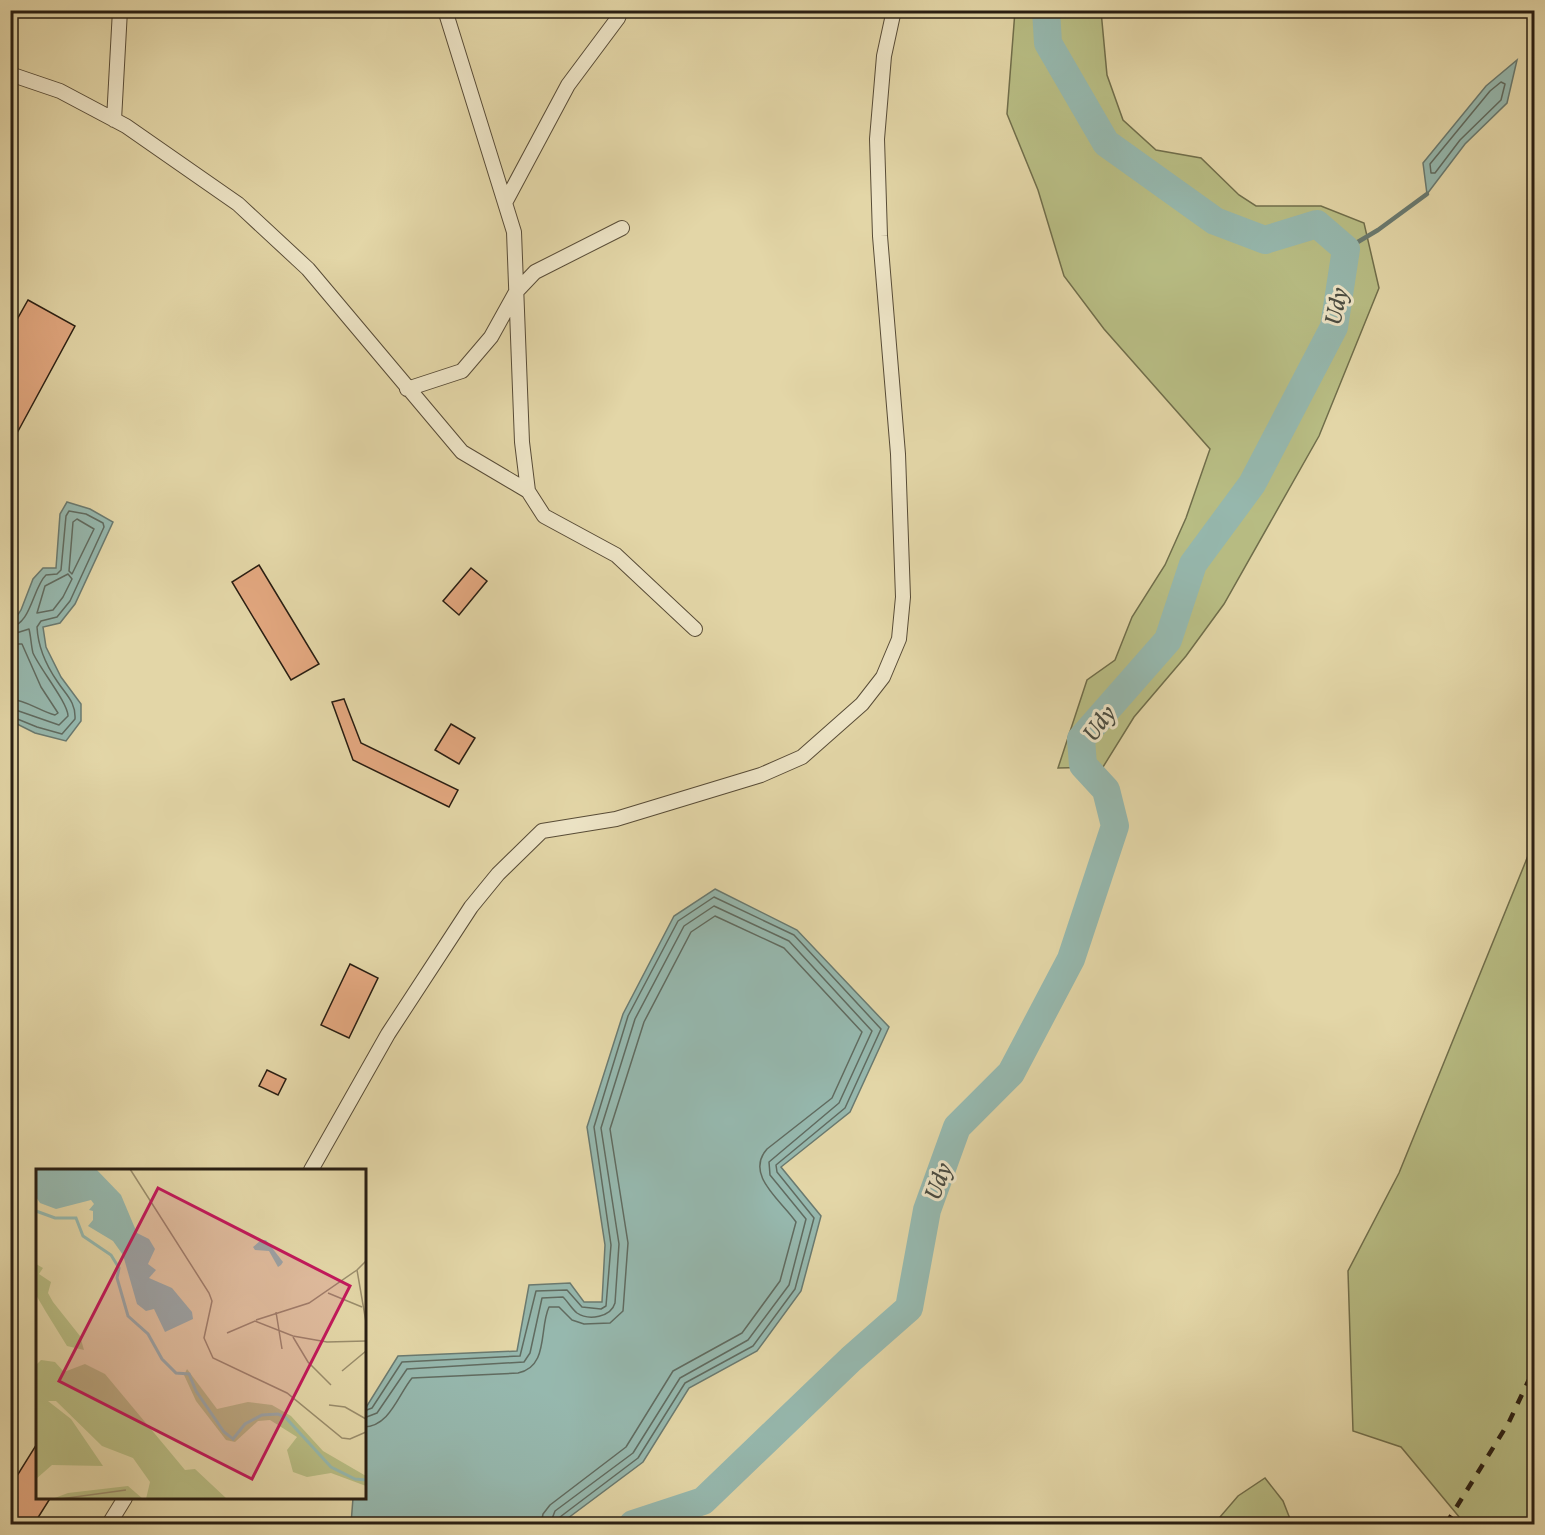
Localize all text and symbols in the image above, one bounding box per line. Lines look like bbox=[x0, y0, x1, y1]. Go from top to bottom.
water label: Udy bbox=[1318, 285, 1358, 328]
water label: Udy bbox=[1076, 699, 1126, 749]
water label: Udy bbox=[917, 1158, 962, 1205]
inset map bbox=[36, 1169, 366, 1499]

